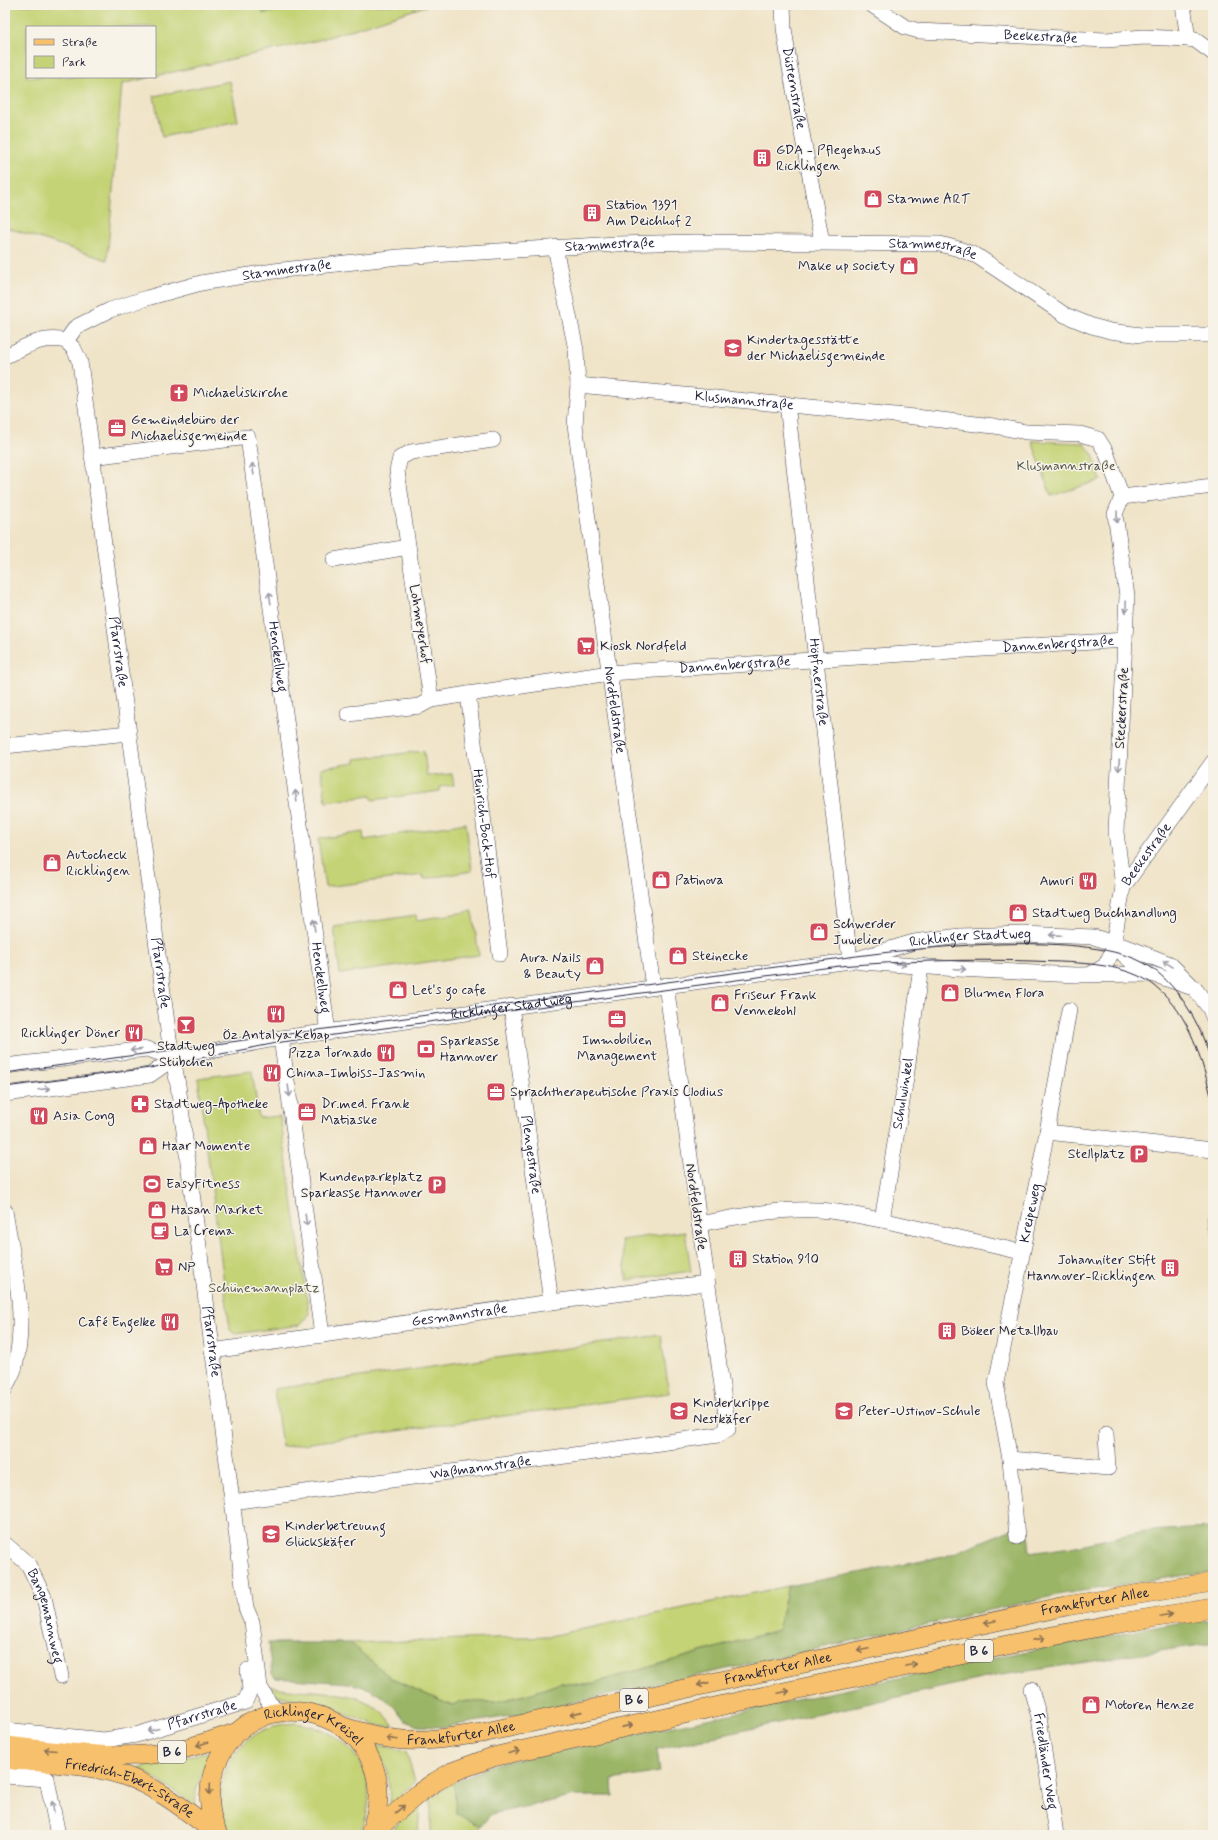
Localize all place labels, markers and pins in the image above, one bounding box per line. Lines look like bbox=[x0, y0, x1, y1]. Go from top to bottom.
place label: GDA - Pflegehaus Ricklingen bbox=[776, 141, 881, 177]
building icon: GDA - Pflegehaus Ricklingen bbox=[751, 147, 773, 169]
shop icon: Stamme ART bbox=[862, 188, 884, 210]
place label: Stamme ART bbox=[887, 190, 971, 208]
place label: Station 1391 Am Deichhof 2 bbox=[606, 196, 692, 230]
building icon: Station 1391 Am Deichhof 2 bbox=[581, 202, 603, 224]
shop icon: Make up society bbox=[898, 255, 920, 277]
place label: Make up society bbox=[798, 257, 895, 275]
place label: Kindertagesstätte der Michaelisgemeinde bbox=[747, 331, 886, 367]
school or university icon: Kindertagesstätte der Michaelisgemeinde bbox=[722, 337, 744, 359]
church icon: Michaeliskirche bbox=[168, 382, 190, 404]
place label: Michaeliskirche bbox=[193, 384, 288, 402]
place label: Gemeindebüro der Michaelisgemeinde bbox=[131, 411, 247, 447]
office icon: Gemeindebüro der Michaelisgemeinde bbox=[106, 417, 128, 439]
supermarket icon: Kiosk Nordfeld bbox=[575, 635, 597, 657]
place label: Kiosk Nordfeld bbox=[600, 637, 686, 655]
place label: Autocheck Ricklingen bbox=[66, 846, 130, 882]
shop icon: Autocheck Ricklingen bbox=[41, 852, 63, 874]
shop icon: Patinova bbox=[650, 869, 672, 891]
restaurant icon: Amuri bbox=[1077, 870, 1099, 892]
place label: Patinova bbox=[675, 871, 724, 889]
place label: Amuri bbox=[1039, 872, 1074, 890]
shop icon: Stadtweg Buchhandlung bbox=[1007, 902, 1029, 924]
place label: Stadtweg Buchhandlung bbox=[1032, 904, 1177, 923]
place label: Schwerder Juwelier bbox=[833, 915, 896, 949]
shop icon: Schwerder Juwelier bbox=[808, 921, 830, 943]
shop icon: Steinecke bbox=[667, 945, 689, 967]
place label: Steinecke bbox=[692, 947, 748, 965]
place label: Aura Nails & Beauty bbox=[520, 949, 581, 983]
shop icon: Aura Nails & Beauty bbox=[584, 955, 606, 977]
shop icon: Let's go cafe bbox=[387, 979, 409, 1001]
place label: Let's go cafe bbox=[412, 981, 487, 1001]
shop icon: Blumen Flora bbox=[939, 982, 961, 1004]
place label: Blumen Flora bbox=[964, 984, 1045, 1002]
place label: Friseur Frank Vennekohl bbox=[734, 986, 817, 1020]
shop icon: Friseur Frank Vennekohl bbox=[709, 992, 731, 1014]
restaurant icon: Öz Antalya Kebap bbox=[265, 1003, 287, 1025]
office icon: Immobilien Management bbox=[606, 1008, 628, 1030]
bar icon: Stadtweg Stübchen bbox=[175, 1014, 197, 1036]
restaurant icon: Ricklinger Döner bbox=[123, 1022, 145, 1044]
place label: Ricklinger Döner bbox=[21, 1024, 120, 1044]
place label: Öz Antalya Kebap bbox=[222, 1026, 330, 1044]
place label: Immobilien Management bbox=[577, 1031, 657, 1066]
place label: Sparkasse Hannover bbox=[440, 1032, 500, 1066]
place label: Stadtweg Stübchen bbox=[157, 1037, 215, 1071]
bank icon: Sparkasse Hannover bbox=[415, 1038, 437, 1060]
restaurant icon: Pizza Tornado bbox=[375, 1042, 397, 1064]
place label: Pizza Tornado bbox=[288, 1044, 372, 1062]
restaurant icon: China-Imbiss-Jasmin bbox=[261, 1062, 283, 1084]
place label: China-Imbiss-Jasmin bbox=[286, 1064, 425, 1082]
office icon: Sprachtherapeutische Praxis Clodius bbox=[485, 1081, 507, 1103]
place label: Sprachtherapeutische Praxis Clodius bbox=[510, 1083, 723, 1101]
pharmacy icon: Stadtweg-Apotheke bbox=[129, 1093, 151, 1115]
place label: Stadtweg-Apotheke bbox=[154, 1095, 268, 1114]
place label: Dr.med. Frank Matiaske bbox=[321, 1095, 410, 1129]
office icon: Dr.med. Frank Matiaske bbox=[296, 1101, 318, 1123]
restaurant icon: Asia Cong bbox=[28, 1105, 50, 1127]
place label: Asia Cong bbox=[53, 1107, 115, 1126]
shop icon: Haar Momente bbox=[137, 1135, 159, 1157]
place label: Haar Momente bbox=[162, 1137, 250, 1155]
parking icon: Stellplatz bbox=[1128, 1143, 1150, 1165]
place label: Stellplatz bbox=[1068, 1145, 1125, 1163]
place label: Kundenparkplatz Sparkasse Hannover bbox=[301, 1168, 423, 1202]
sports icon: EasyFitness bbox=[141, 1173, 163, 1195]
parking icon: Kundenparkplatz Sparkasse Hannover bbox=[426, 1174, 448, 1196]
place label: EasyFitness bbox=[166, 1175, 240, 1193]
shop icon: Hasan Market bbox=[146, 1199, 168, 1221]
place label: Hasan Market bbox=[171, 1201, 264, 1219]
cafe icon: La Crema bbox=[149, 1220, 171, 1242]
place label: La Crema bbox=[174, 1222, 235, 1240]
building icon: Station 910 bbox=[727, 1248, 749, 1270]
place label: Station 910 bbox=[752, 1250, 819, 1268]
place label: Johanniter Stift Hannover-Ricklingen bbox=[1027, 1251, 1156, 1287]
supermarket icon: NP bbox=[153, 1256, 175, 1278]
building icon: Johanniter Stift Hannover-Ricklingen bbox=[1159, 1257, 1181, 1279]
place label: NP bbox=[178, 1258, 195, 1276]
restaurant icon: Café Engelke bbox=[159, 1311, 181, 1333]
place label: Café Engelke bbox=[78, 1313, 156, 1333]
building icon: Böker Metallbau bbox=[936, 1320, 958, 1342]
place label: Böker Metallbau bbox=[961, 1322, 1058, 1340]
place label: Kinderkrippe Nestkäfer bbox=[693, 1394, 770, 1428]
school or university icon: Kinderkrippe Nestkäfer bbox=[668, 1400, 690, 1422]
school or university icon: Peter-Ustinov-Schule bbox=[833, 1400, 855, 1422]
place label: Peter-Ustinov-Schule bbox=[858, 1402, 981, 1420]
place label: Kinderbetreuung Glückskäfer bbox=[285, 1517, 386, 1551]
school or university icon: Kinderbetreuung Glückskäfer bbox=[260, 1523, 282, 1545]
shop icon: Motoren Henze bbox=[1080, 1694, 1102, 1716]
place label: Motoren Henze bbox=[1105, 1696, 1194, 1714]

